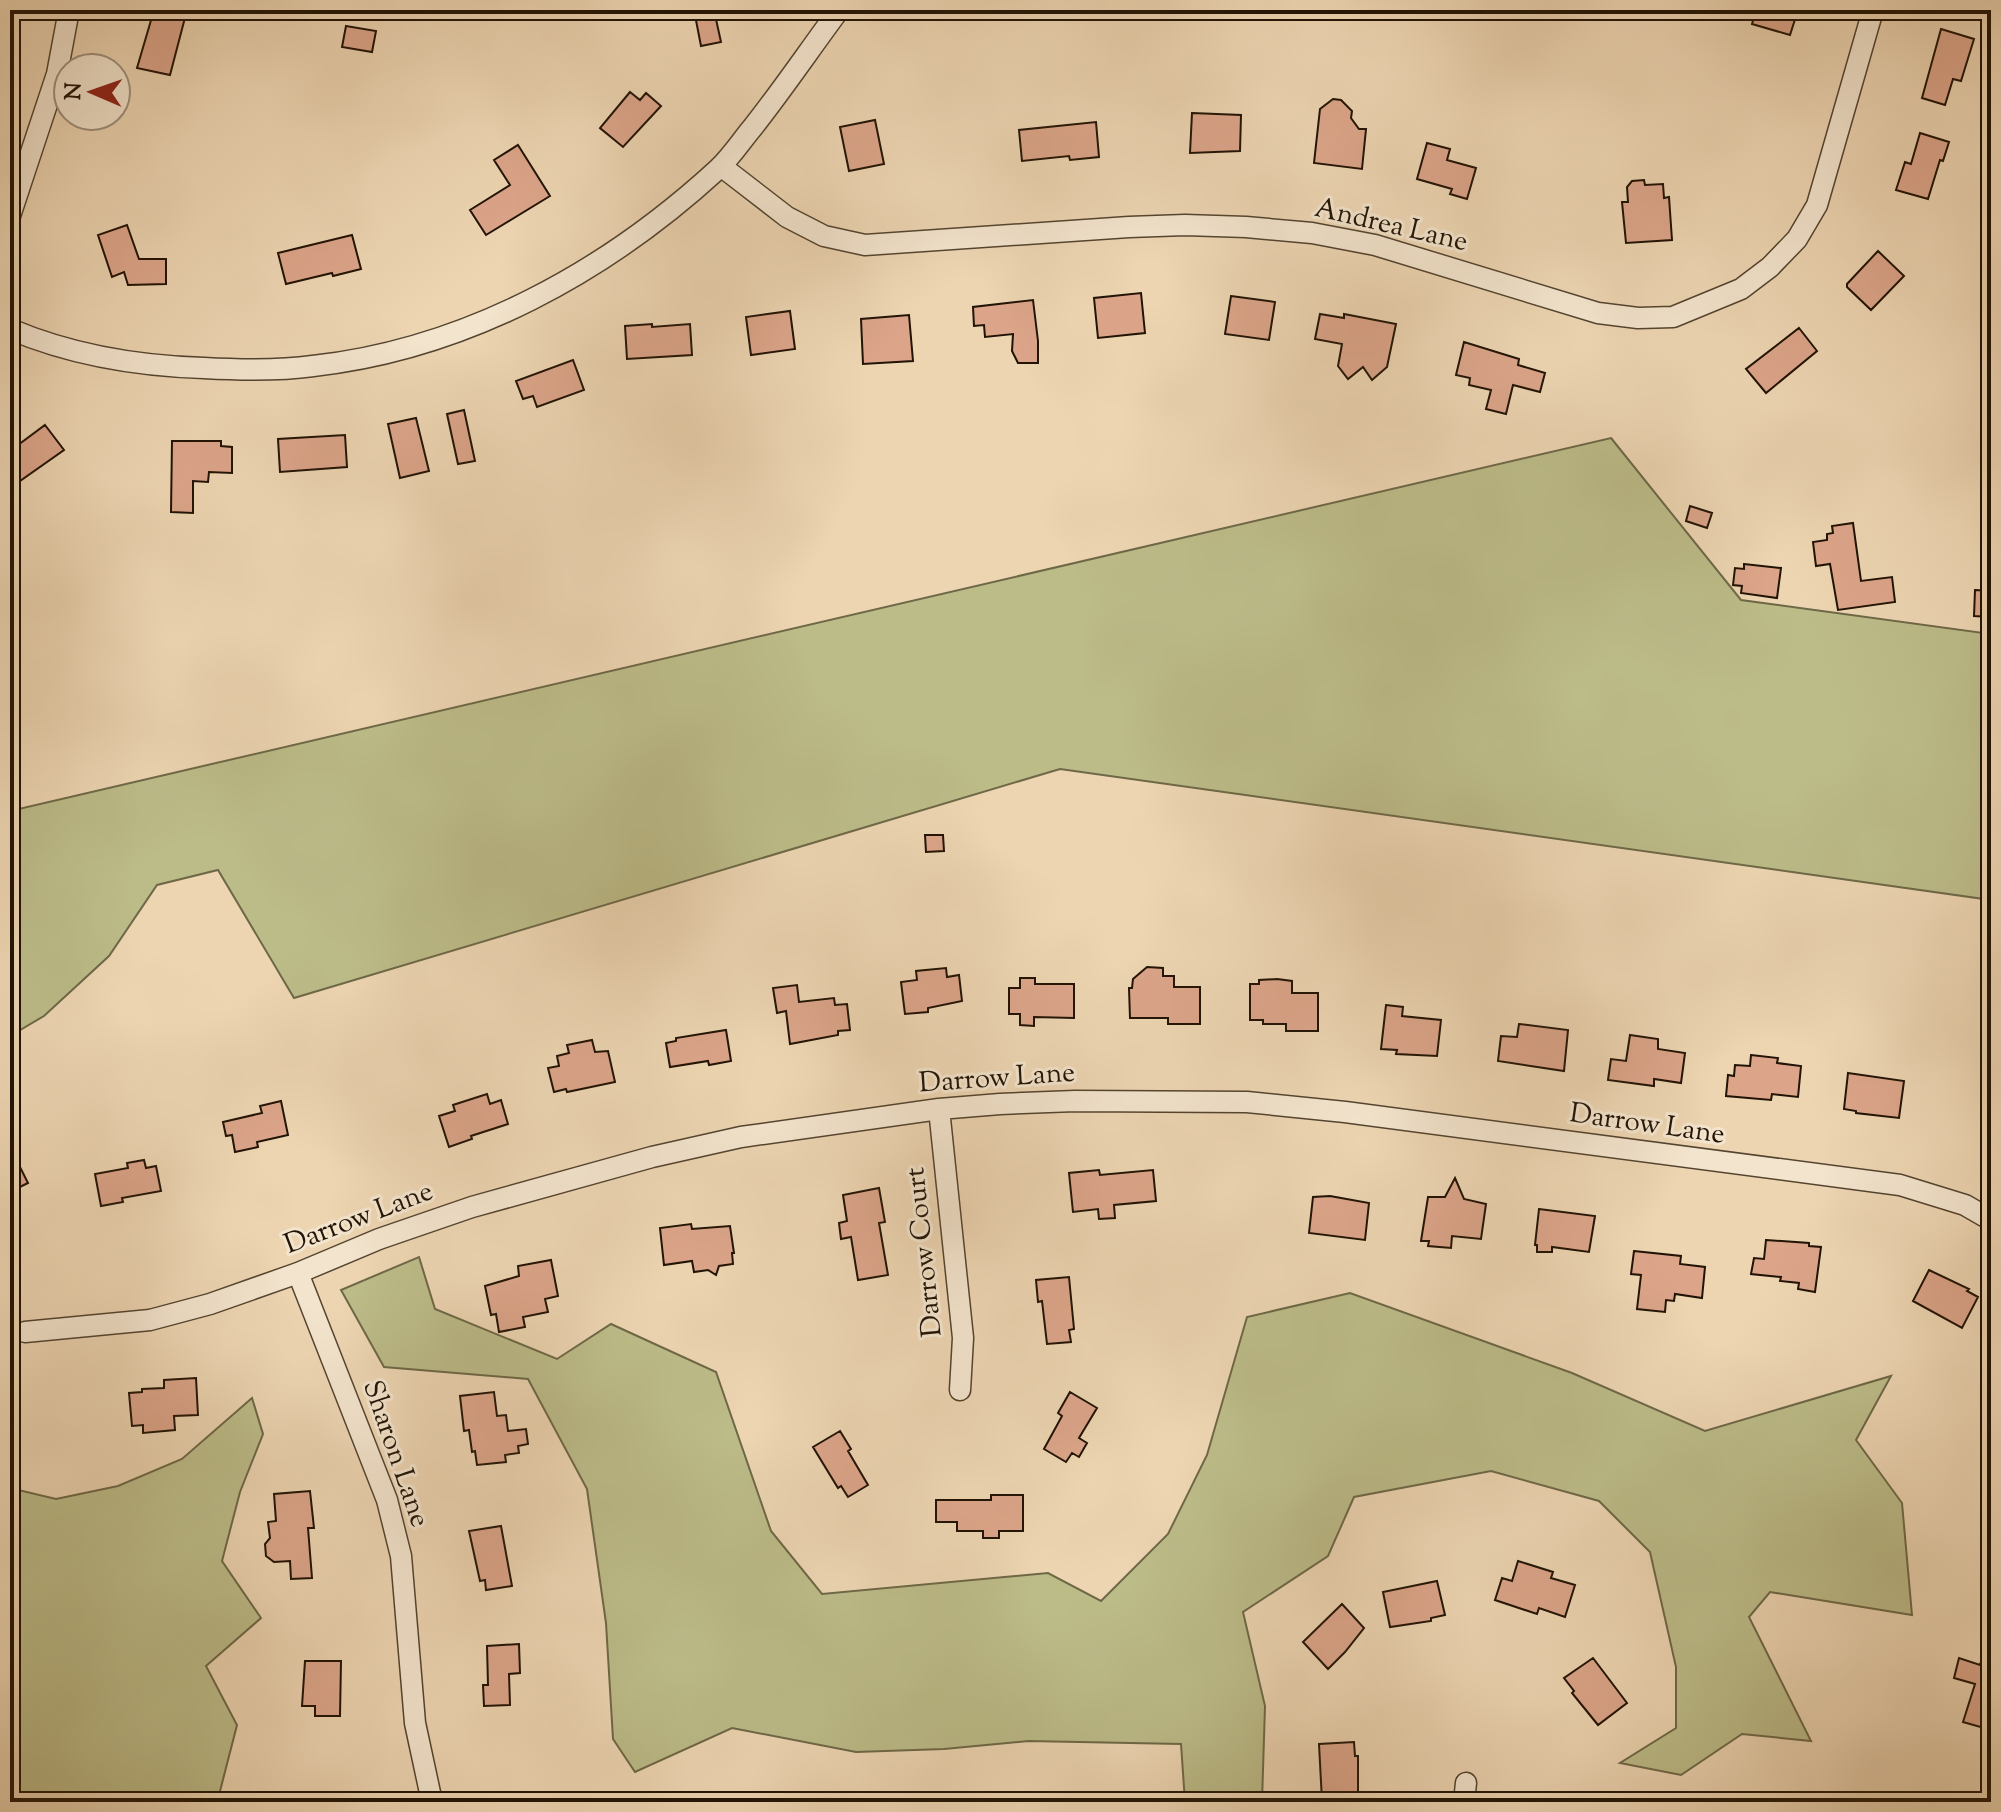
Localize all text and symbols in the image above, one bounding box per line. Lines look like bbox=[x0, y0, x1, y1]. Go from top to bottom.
north arrow bbox=[52, 52, 132, 132]
text: N bbox=[59, 82, 91, 101]
street label: Andrea Lane bbox=[1310, 189, 1472, 263]
street label: Darrow Lane bbox=[918, 1054, 1076, 1104]
street label: Darrow Lane bbox=[1567, 1094, 1727, 1156]
street label: Darrow Court bbox=[896, 1165, 954, 1339]
street label: Darrow Lane bbox=[279, 1172, 439, 1266]
street label: Sharon Lane bbox=[351, 1375, 439, 1533]

